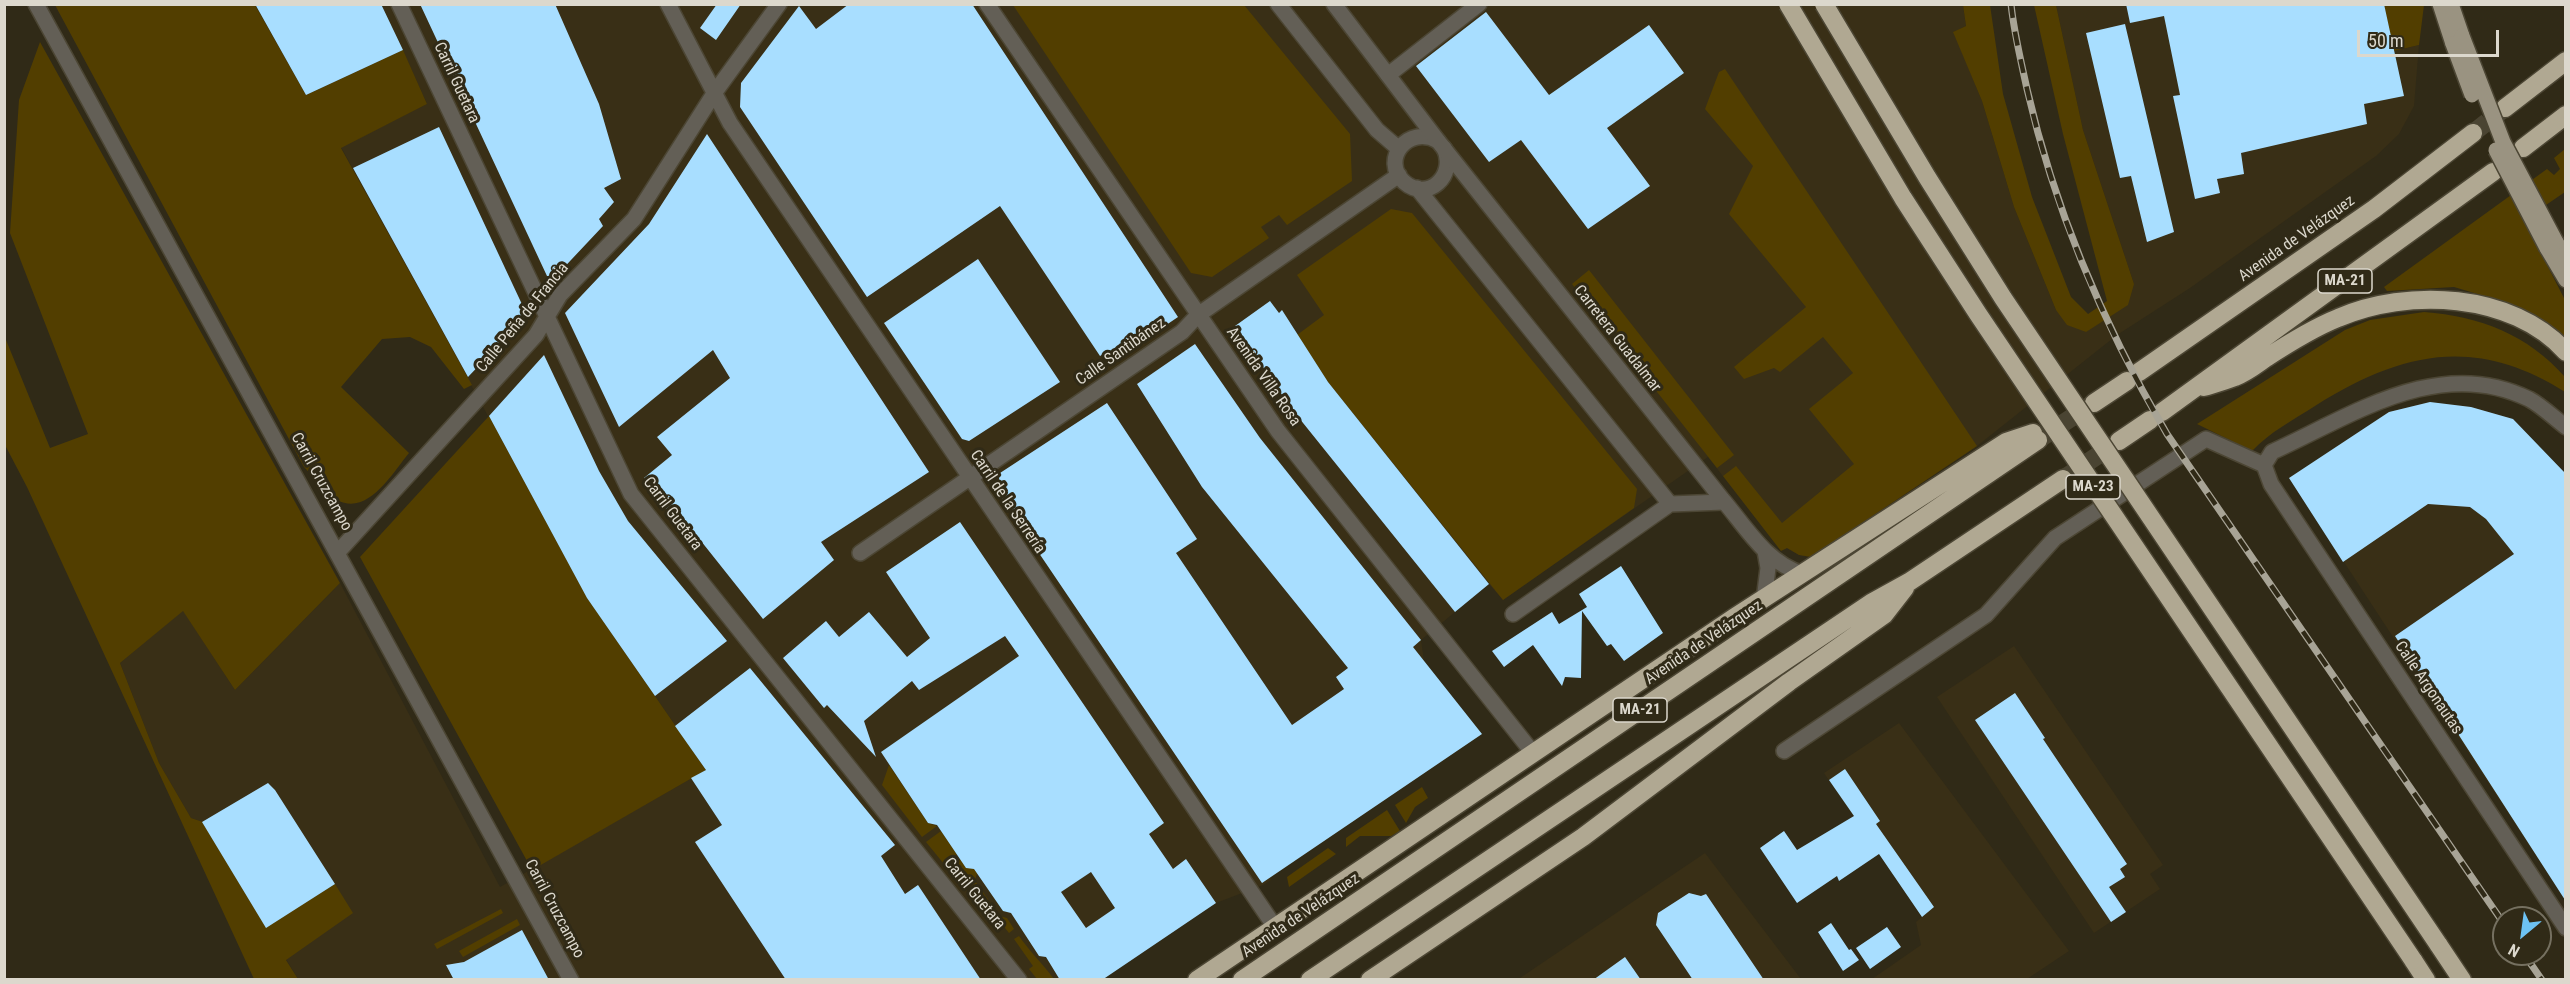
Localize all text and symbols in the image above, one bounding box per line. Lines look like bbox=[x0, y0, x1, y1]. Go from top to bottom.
scale bar bbox=[2360, 18, 2502, 56]
text: 50 m bbox=[2368, 30, 2403, 51]
street label: Carril Guetara bbox=[429, 40, 483, 126]
street label: Avenida de Velázquez bbox=[2235, 192, 2359, 286]
street label: Calle Peña de Francia bbox=[473, 259, 573, 377]
road number: MA-21 bbox=[2318, 269, 2372, 293]
street label: Carretera Guadalmar bbox=[1569, 282, 1665, 396]
street label: Calle Santibánez bbox=[1072, 314, 1170, 390]
street label: Avenida Villa Rosa bbox=[1222, 324, 1304, 430]
street label: Carril Cruzcampo bbox=[286, 430, 356, 534]
street label: Carril de la Serrería bbox=[965, 447, 1049, 557]
street label: Carril Guetara bbox=[638, 474, 706, 554]
road number: MA-23 bbox=[2066, 475, 2120, 499]
street label: Avenida de Velázquez bbox=[1642, 597, 1766, 689]
street label: Calle Argonautas bbox=[2390, 638, 2466, 738]
road number: MA-21 bbox=[1613, 698, 1667, 722]
street label: Carril Guetara bbox=[939, 854, 1009, 934]
street label: Carril Cruzcampo bbox=[520, 856, 588, 962]
street label: Avenida de Velázquez bbox=[1239, 870, 1363, 962]
north arrow bbox=[2492, 906, 2552, 966]
text: N bbox=[2505, 940, 2523, 961]

